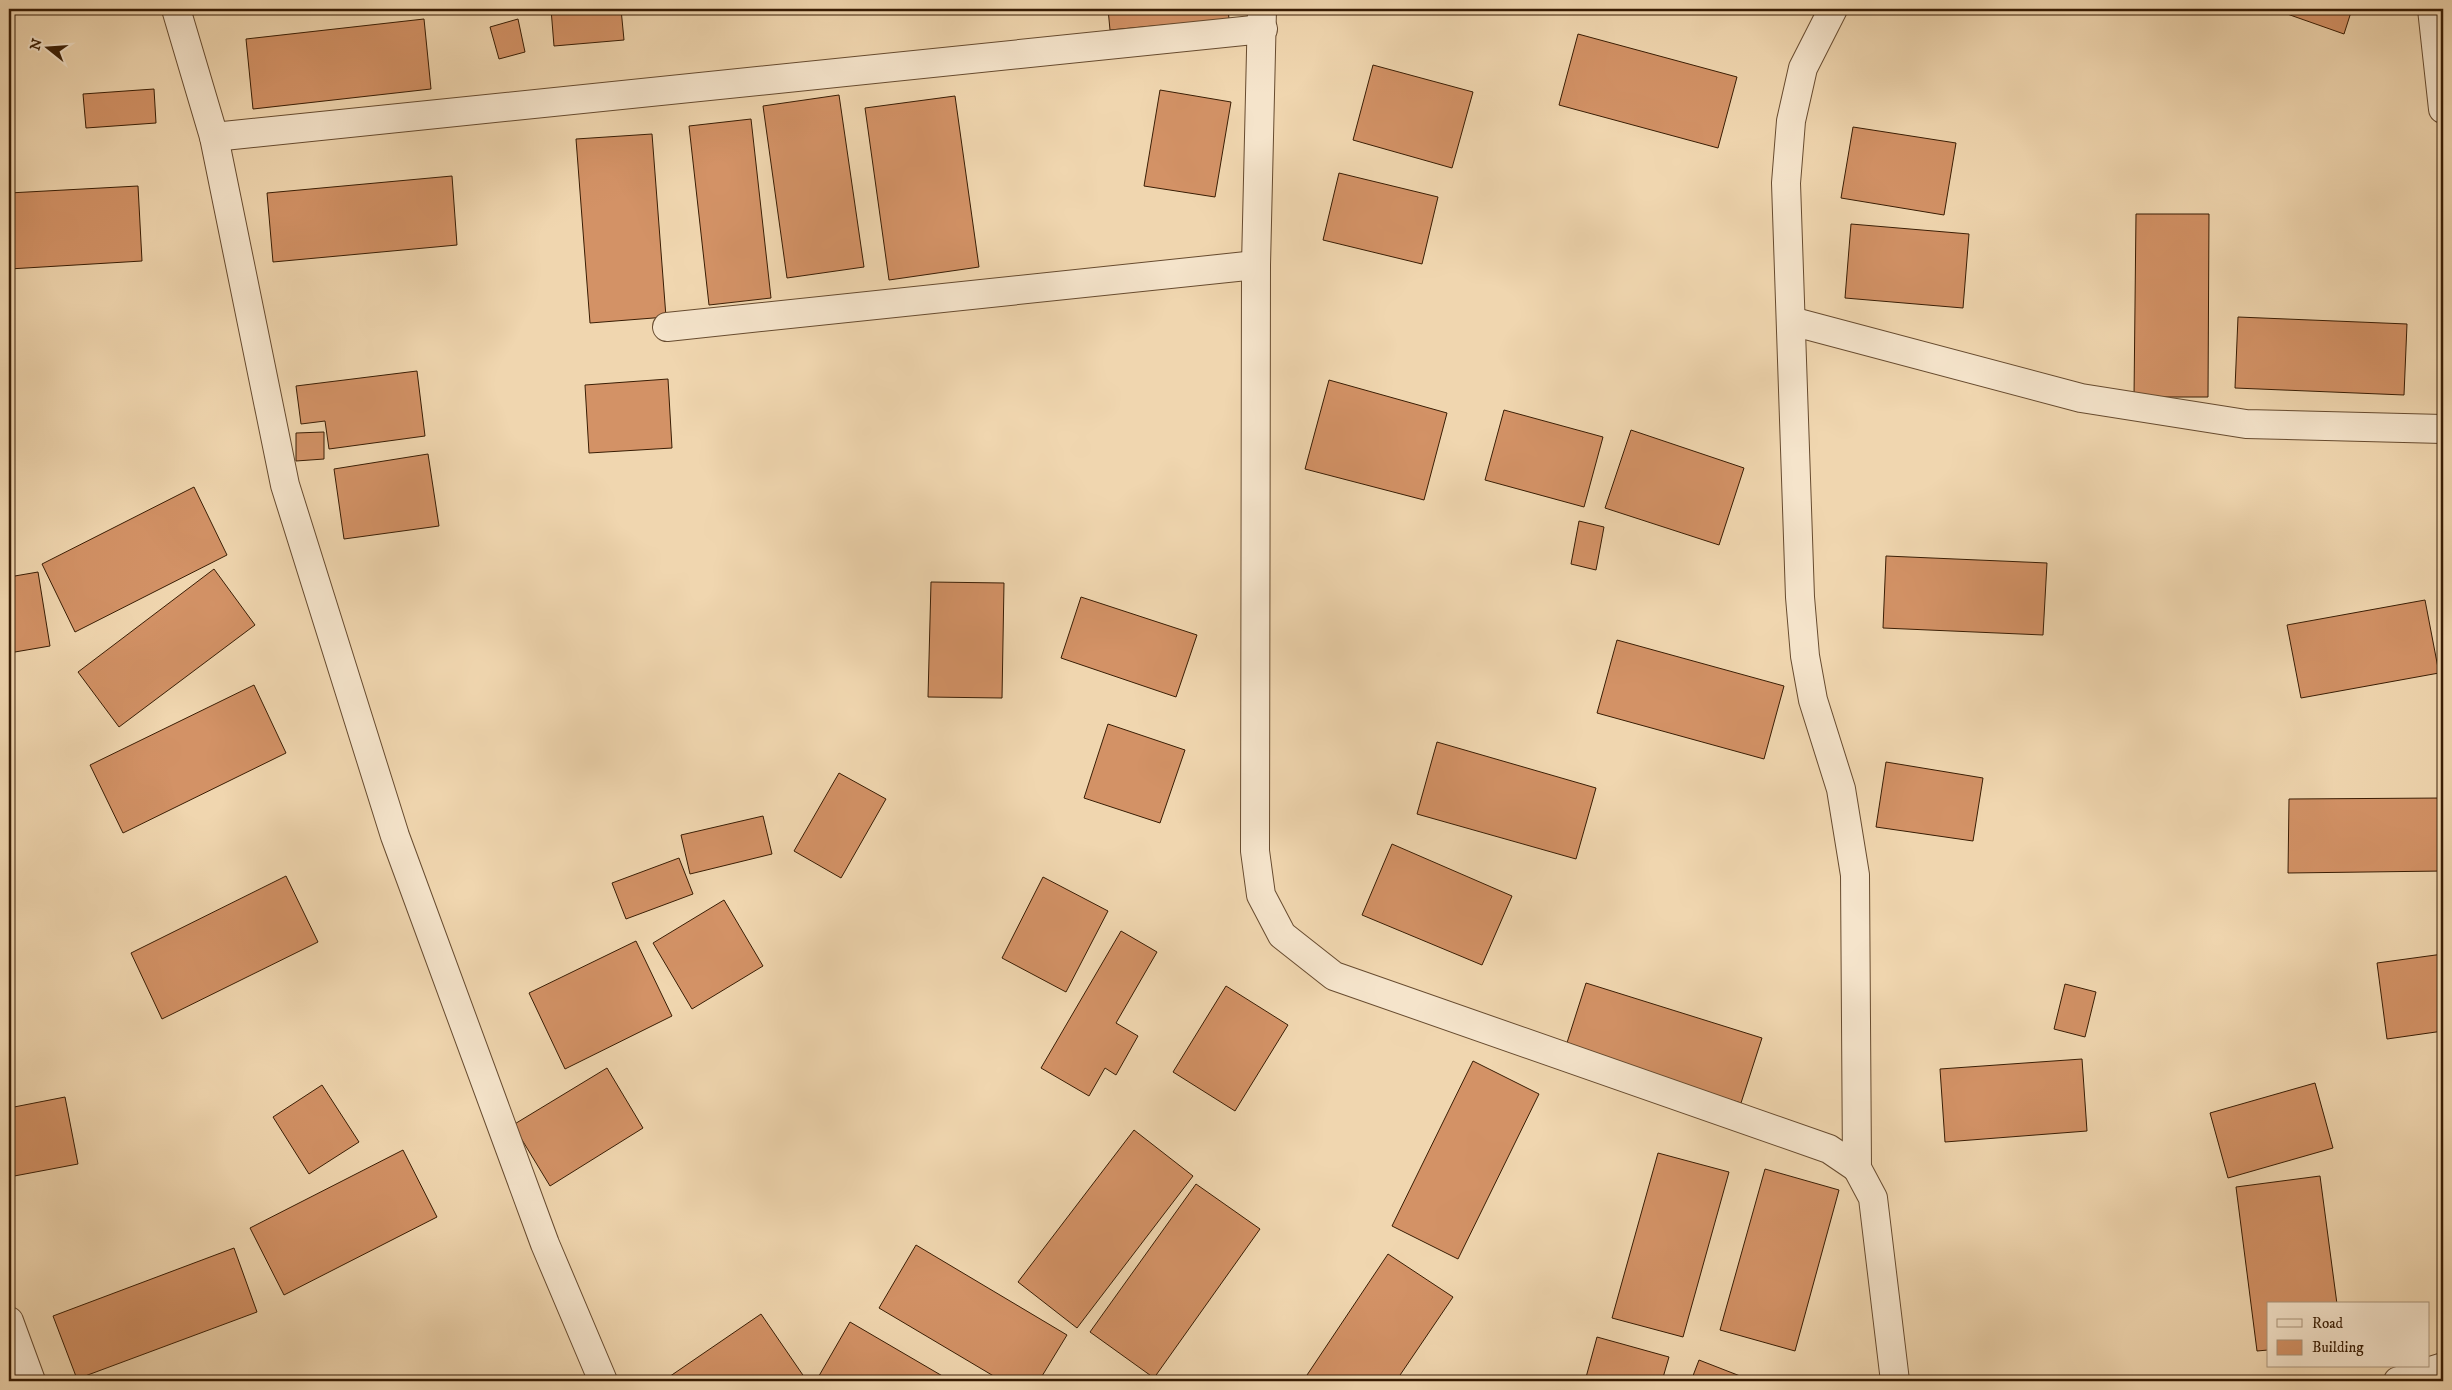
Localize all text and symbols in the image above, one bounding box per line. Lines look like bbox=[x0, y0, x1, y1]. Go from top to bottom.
north arrow bbox=[22, 22, 72, 72]
text: N bbox=[26, 36, 47, 53]
legend bbox=[2267, 1302, 2430, 1368]
text: Road bbox=[2312, 1314, 2344, 1333]
text: Building bbox=[2312, 1338, 2364, 1357]

